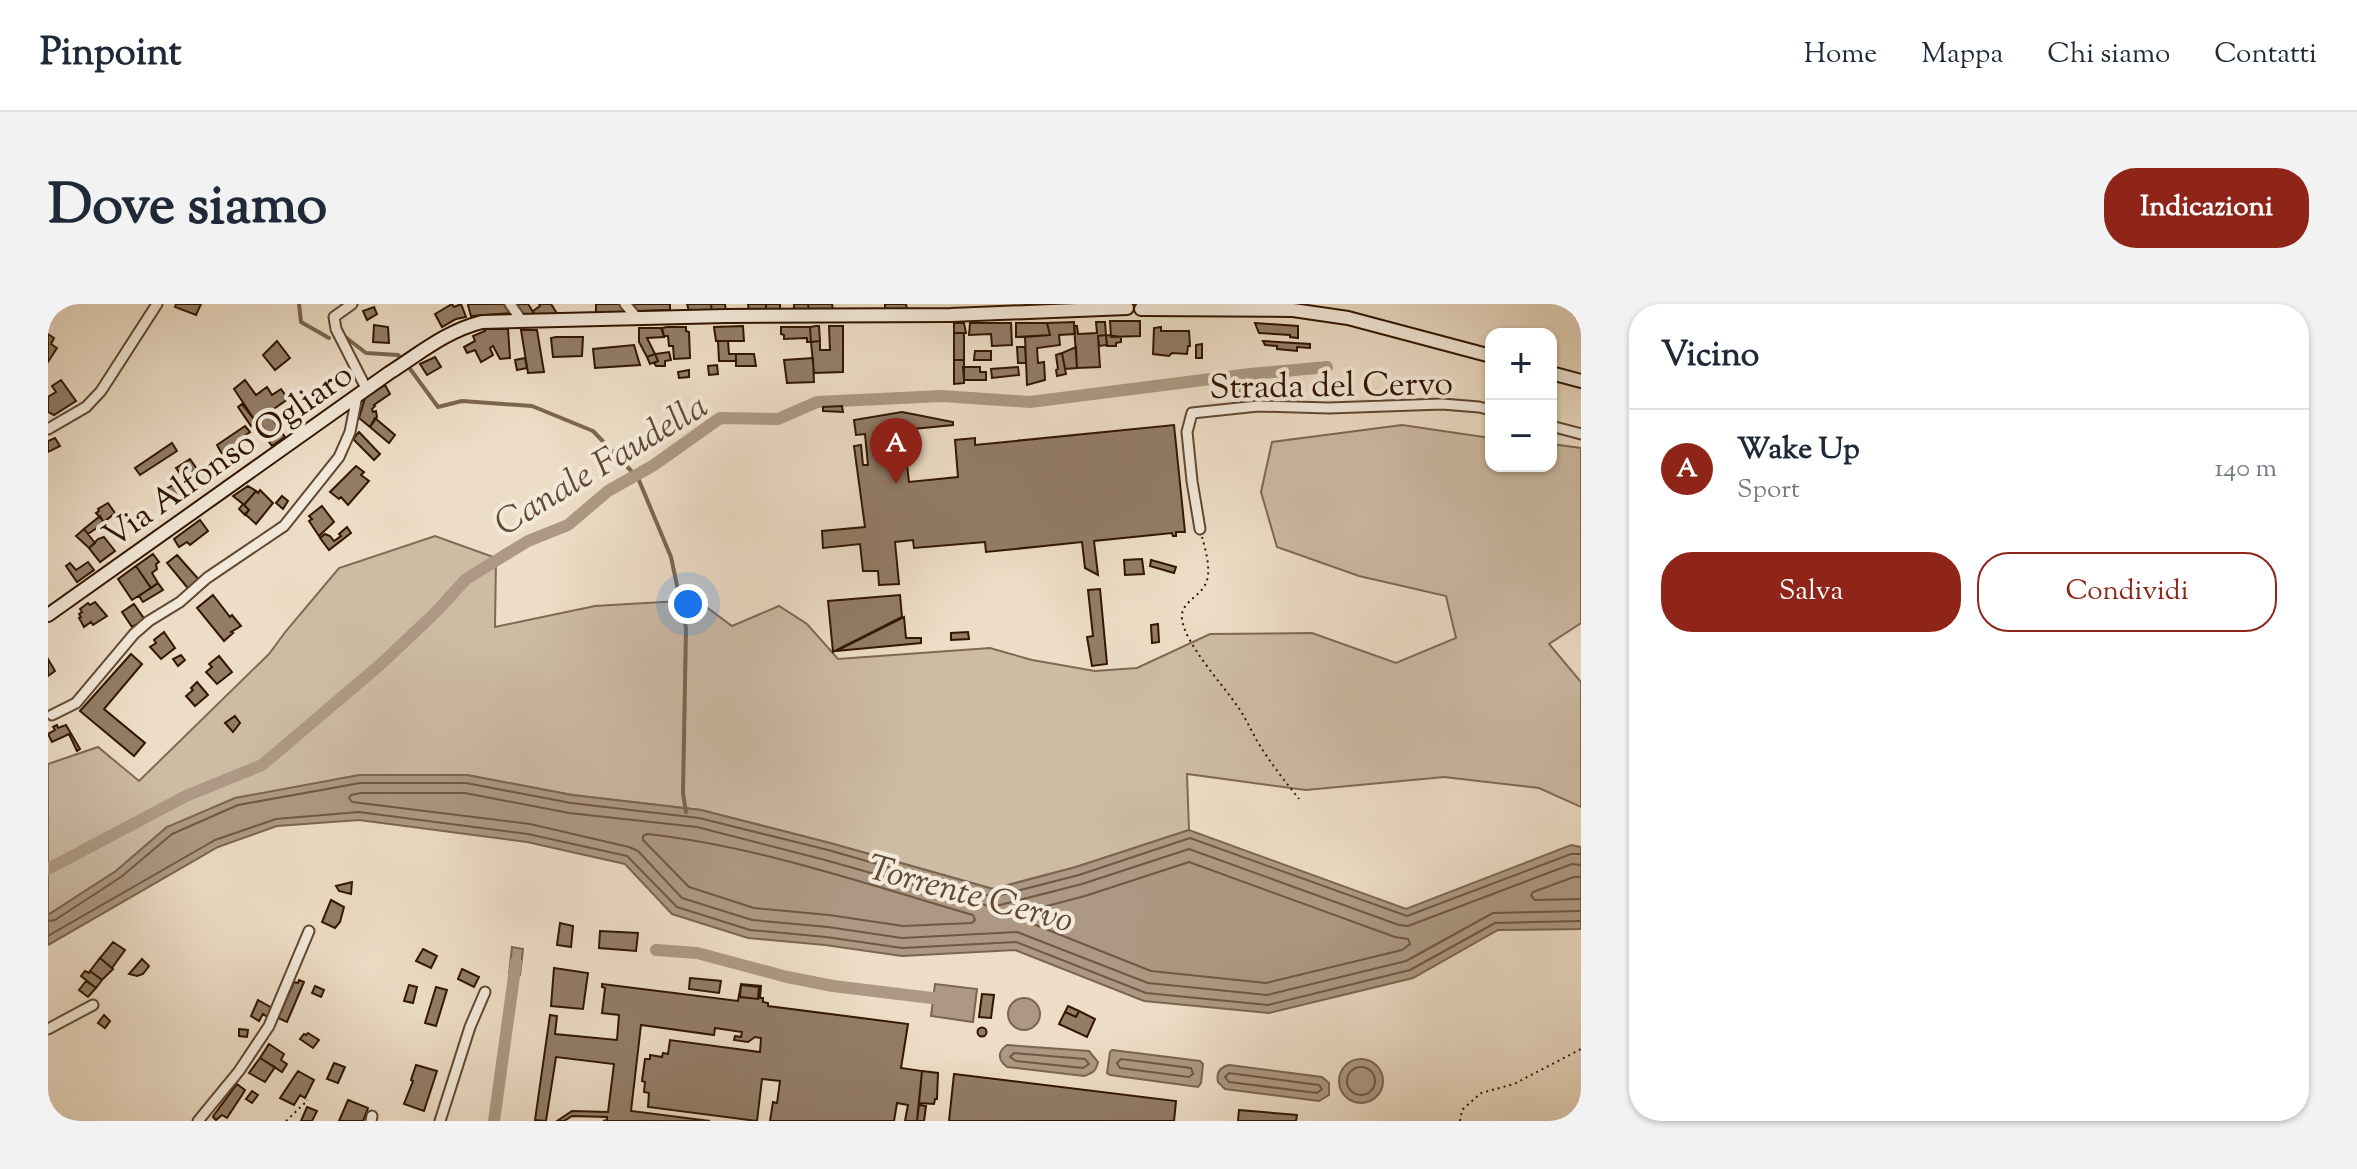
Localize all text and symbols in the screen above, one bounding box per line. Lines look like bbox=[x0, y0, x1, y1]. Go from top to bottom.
text: Pinpoint bbox=[40, 28, 182, 82]
text: Home bbox=[1804, 35, 1877, 75]
text: Mappa bbox=[1921, 35, 2003, 75]
text: Chi siamo bbox=[2047, 35, 2170, 75]
text: Contatti bbox=[2214, 35, 2317, 75]
text: Dove siamo bbox=[48, 168, 327, 249]
button: Indicazioni bbox=[2104, 168, 2309, 248]
map controls bbox=[1485, 328, 1557, 472]
button: + bbox=[1485, 328, 1557, 400]
text: Vicino bbox=[1661, 332, 1759, 381]
street label: Via Alfonso Ogliaro bbox=[94, 352, 364, 562]
street label: Strada del Cervo bbox=[1209, 361, 1453, 414]
water label: Canale Faudella bbox=[485, 382, 719, 551]
button: − bbox=[1485, 400, 1557, 472]
pin: A bbox=[870, 418, 922, 484]
text: Wake Up bbox=[1737, 429, 1860, 472]
text: A bbox=[1676, 451, 1698, 488]
text: 140 m bbox=[2214, 451, 2277, 488]
text: Sport bbox=[1737, 472, 1800, 509]
button: Salva bbox=[1661, 552, 1961, 632]
button: Condividi bbox=[1977, 552, 2277, 632]
your location bbox=[668, 584, 708, 624]
water label: Torrente Cervo bbox=[861, 843, 1079, 948]

